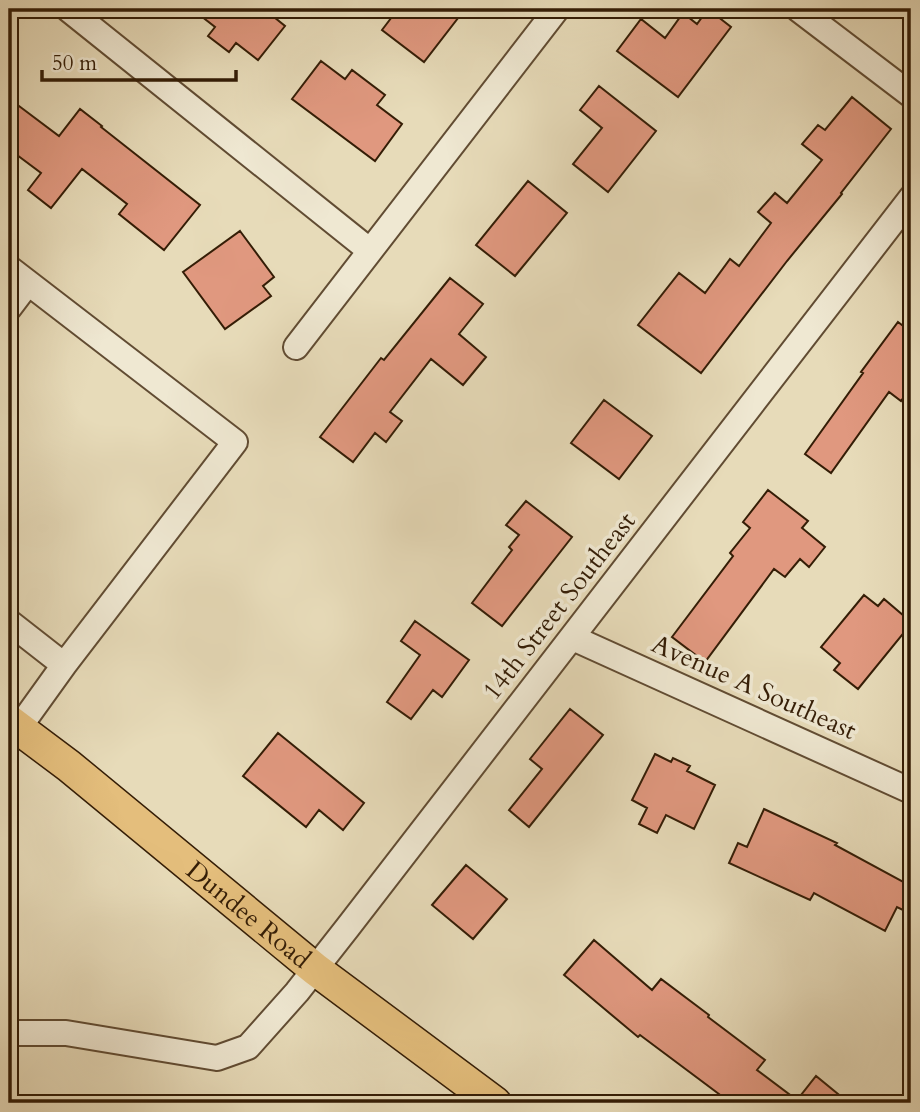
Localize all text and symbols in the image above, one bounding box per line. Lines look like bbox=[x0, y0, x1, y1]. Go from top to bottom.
scale bar bbox=[42, 38, 236, 82]
text: 50 m bbox=[52, 49, 97, 78]
street label: 14th Street Southeast bbox=[475, 505, 643, 707]
street label: Avenue A Southeast bbox=[646, 626, 862, 748]
street label: Dundee Road bbox=[179, 852, 319, 976]

